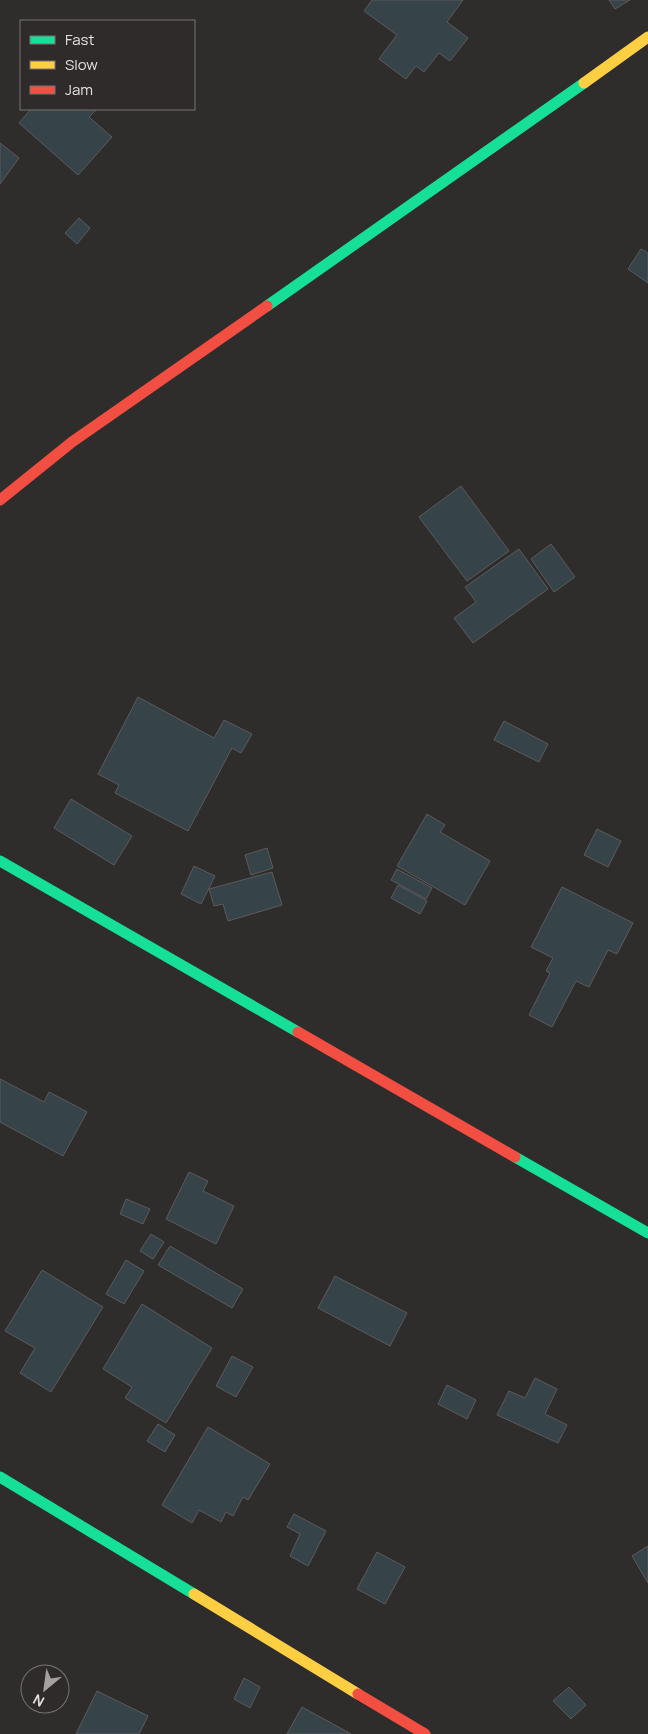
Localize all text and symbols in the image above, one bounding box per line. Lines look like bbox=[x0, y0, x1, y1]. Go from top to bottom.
legend bbox=[20, 20, 195, 110]
text: Fast bbox=[65, 29, 94, 50]
text: Slow bbox=[65, 54, 98, 75]
text: Jam bbox=[65, 79, 93, 100]
north arrow bbox=[20, 1664, 70, 1714]
text: N bbox=[29, 1690, 47, 1712]

